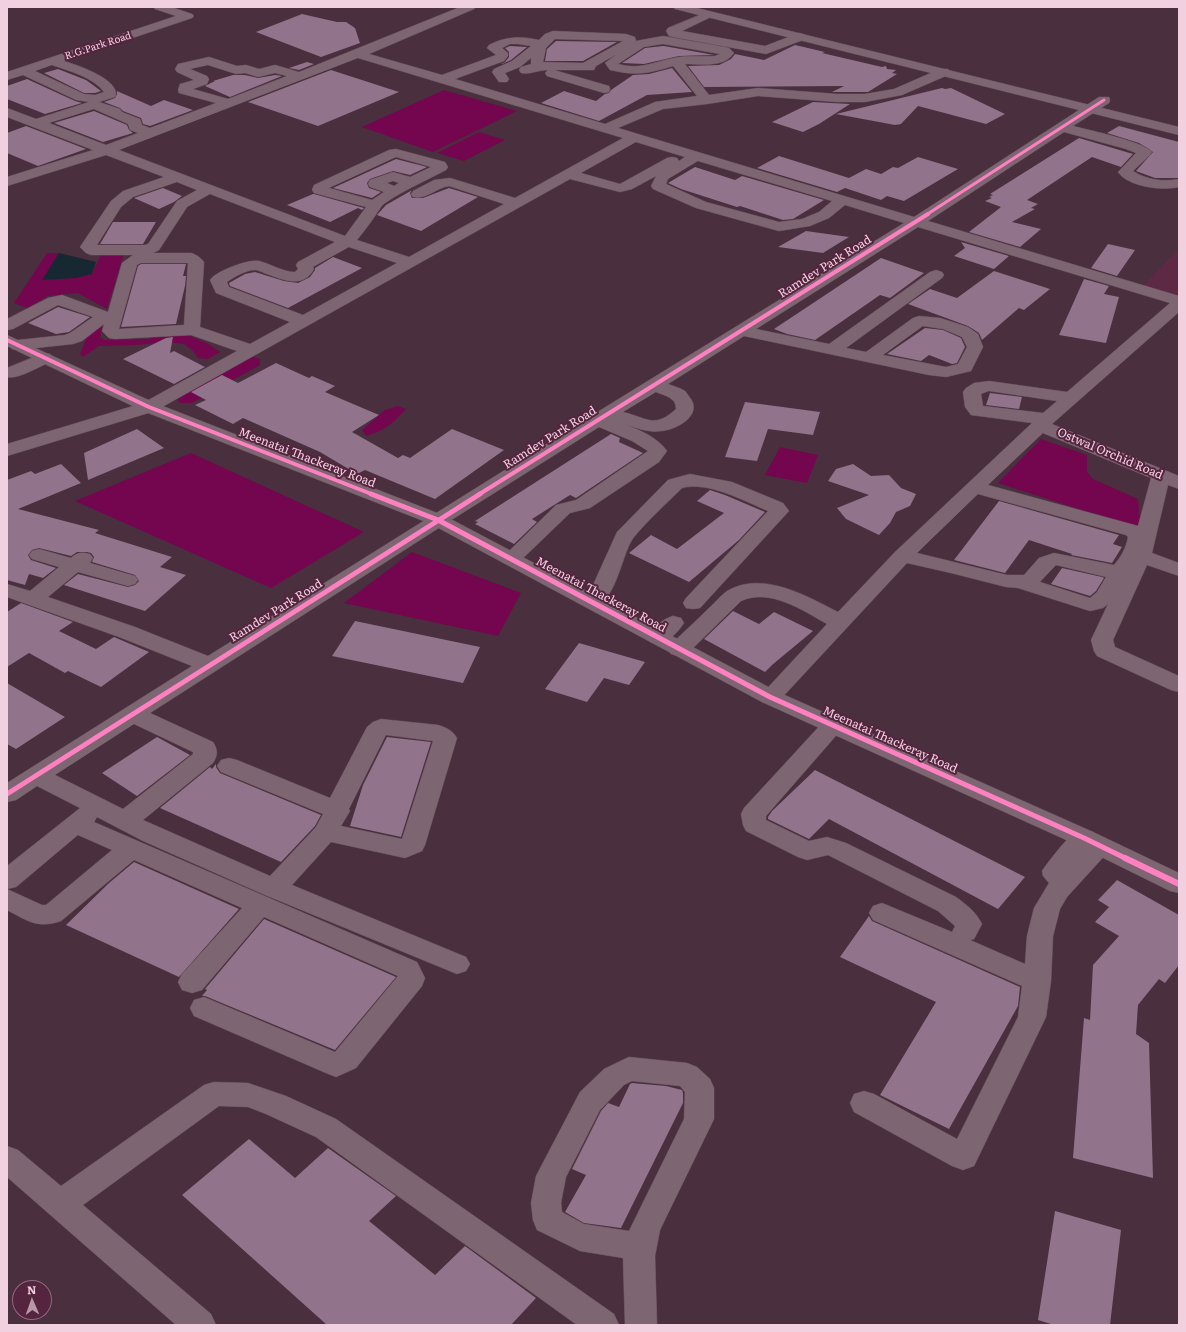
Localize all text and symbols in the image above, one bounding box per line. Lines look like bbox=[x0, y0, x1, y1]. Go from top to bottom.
street label: R.G.Park Road bbox=[63, 30, 133, 62]
street label: Ramdev Park Road bbox=[776, 233, 874, 301]
street label: Ramdev Park Road bbox=[501, 404, 599, 472]
street label: Meenatai Thackeray Road bbox=[236, 425, 378, 491]
street label: Ostwal Orchid Road bbox=[1055, 425, 1165, 483]
street label: Meenatai Thackeray Road bbox=[533, 554, 669, 636]
street label: Ramdev Park Road bbox=[227, 577, 325, 645]
street label: Meenatai Thackeray Road bbox=[820, 704, 960, 776]
north arrow bbox=[12, 1280, 52, 1320]
text: N bbox=[27, 1281, 37, 1297]

